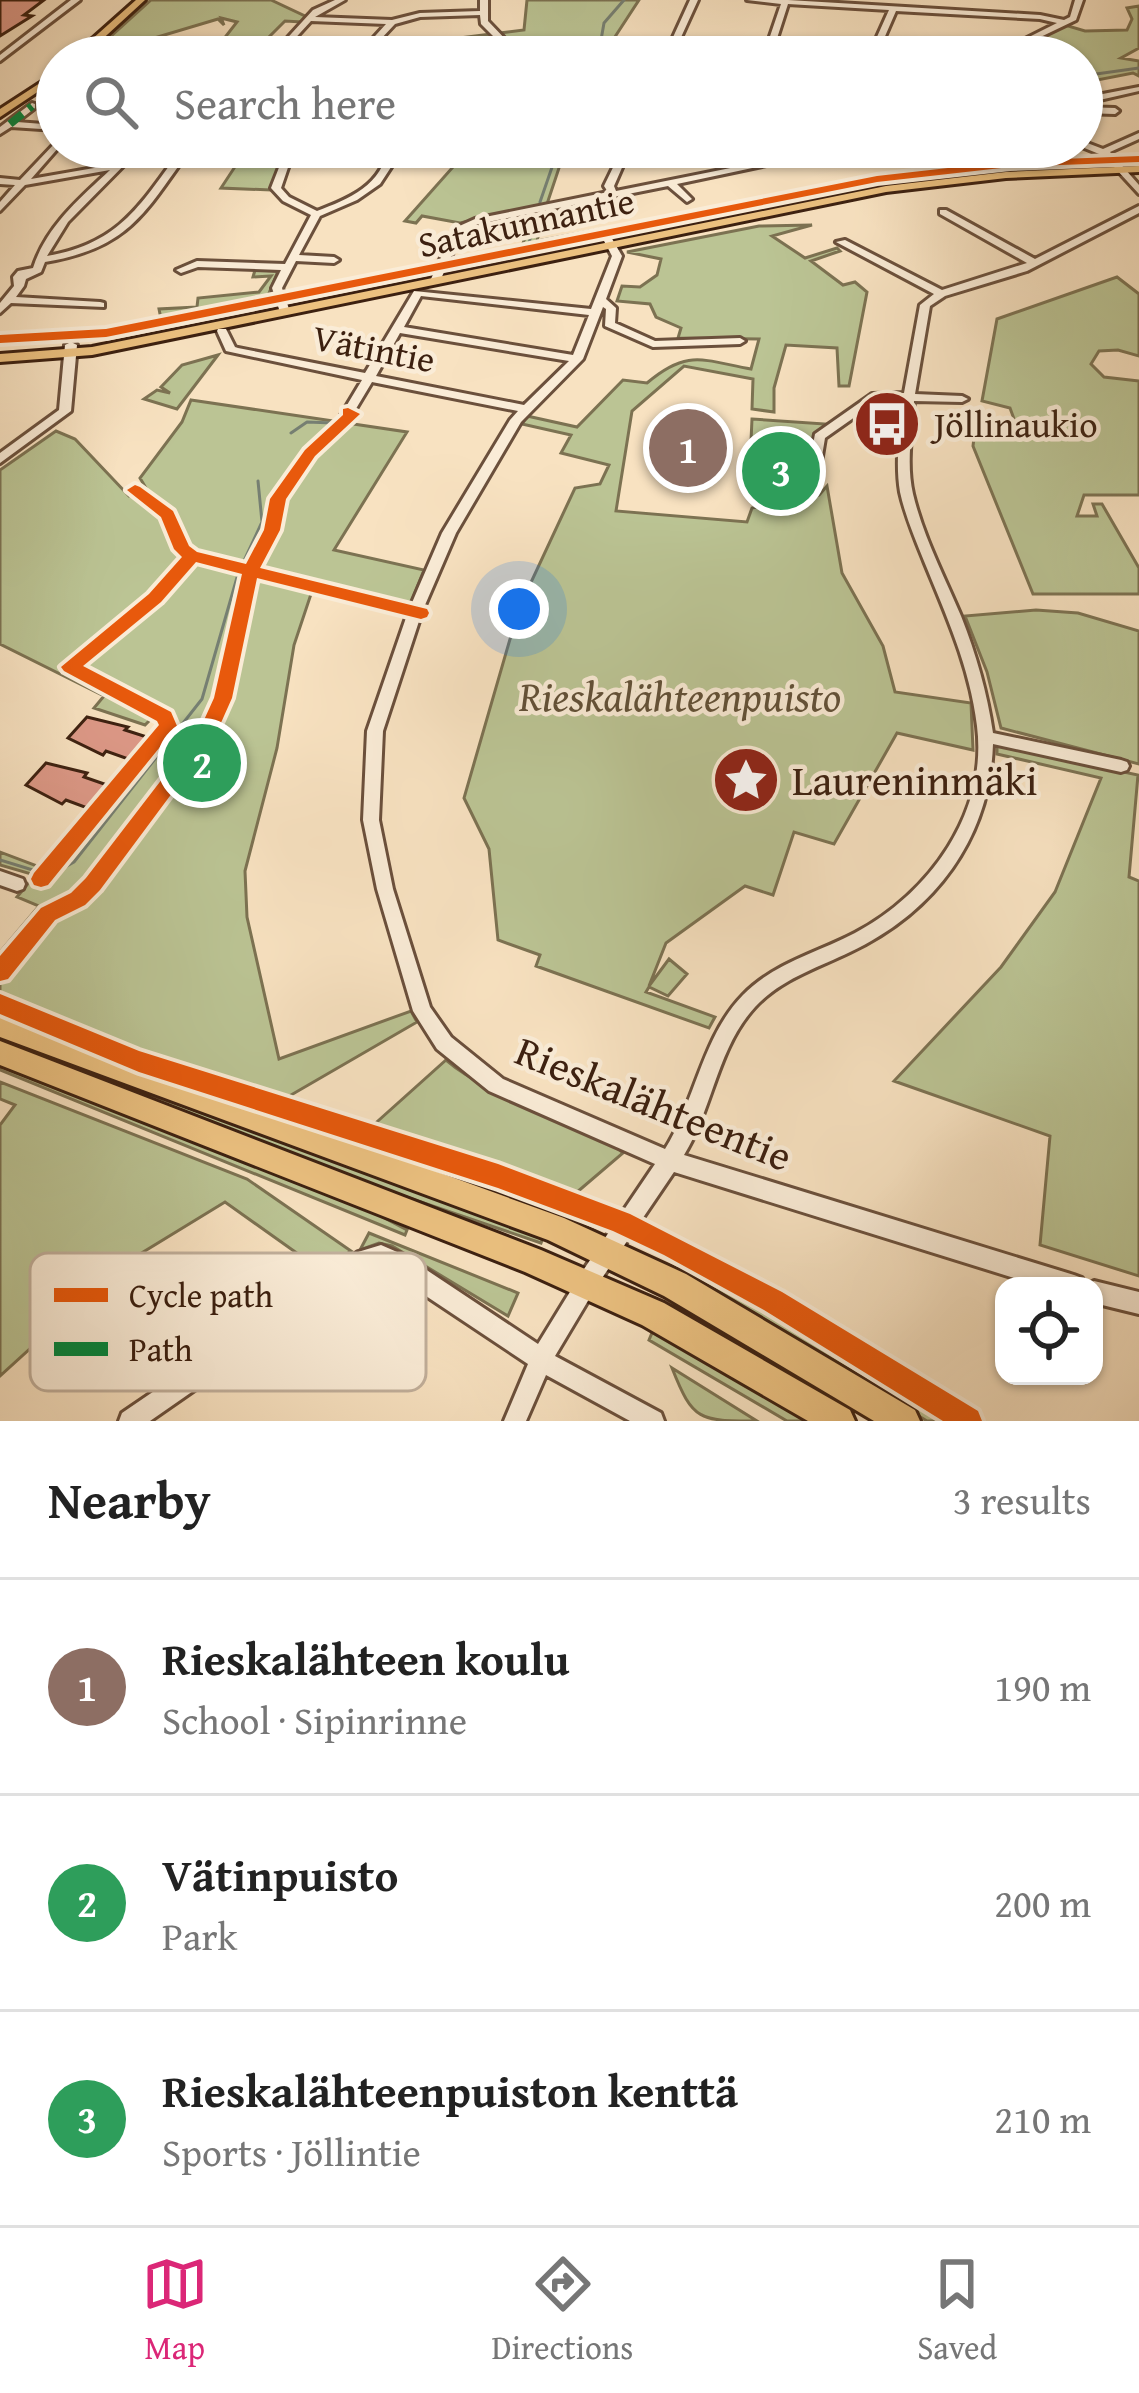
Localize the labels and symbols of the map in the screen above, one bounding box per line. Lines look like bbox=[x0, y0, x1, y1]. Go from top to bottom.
street label: Satakunnantie bbox=[413, 173, 639, 270]
street label: Vätintie bbox=[309, 310, 440, 385]
bus stop icon: Jöllinaukio bbox=[852, 389, 922, 459]
place label: Jöllinaukio bbox=[930, 397, 1098, 450]
pin: 1 bbox=[649, 403, 727, 493]
pin: 3 bbox=[742, 426, 820, 516]
your location bbox=[489, 579, 549, 639]
park label: Rieskalähteenpuisto bbox=[518, 665, 841, 726]
pin: 2 bbox=[163, 718, 241, 808]
place icon: Laureninmäki bbox=[711, 745, 781, 815]
place label: Laureninmäki bbox=[792, 749, 1038, 810]
street label: Rieskalähteentie bbox=[507, 1019, 801, 1186]
legend bbox=[30, 1253, 426, 1391]
text: Cycle path bbox=[129, 1271, 274, 1319]
text: Path bbox=[129, 1325, 193, 1373]

